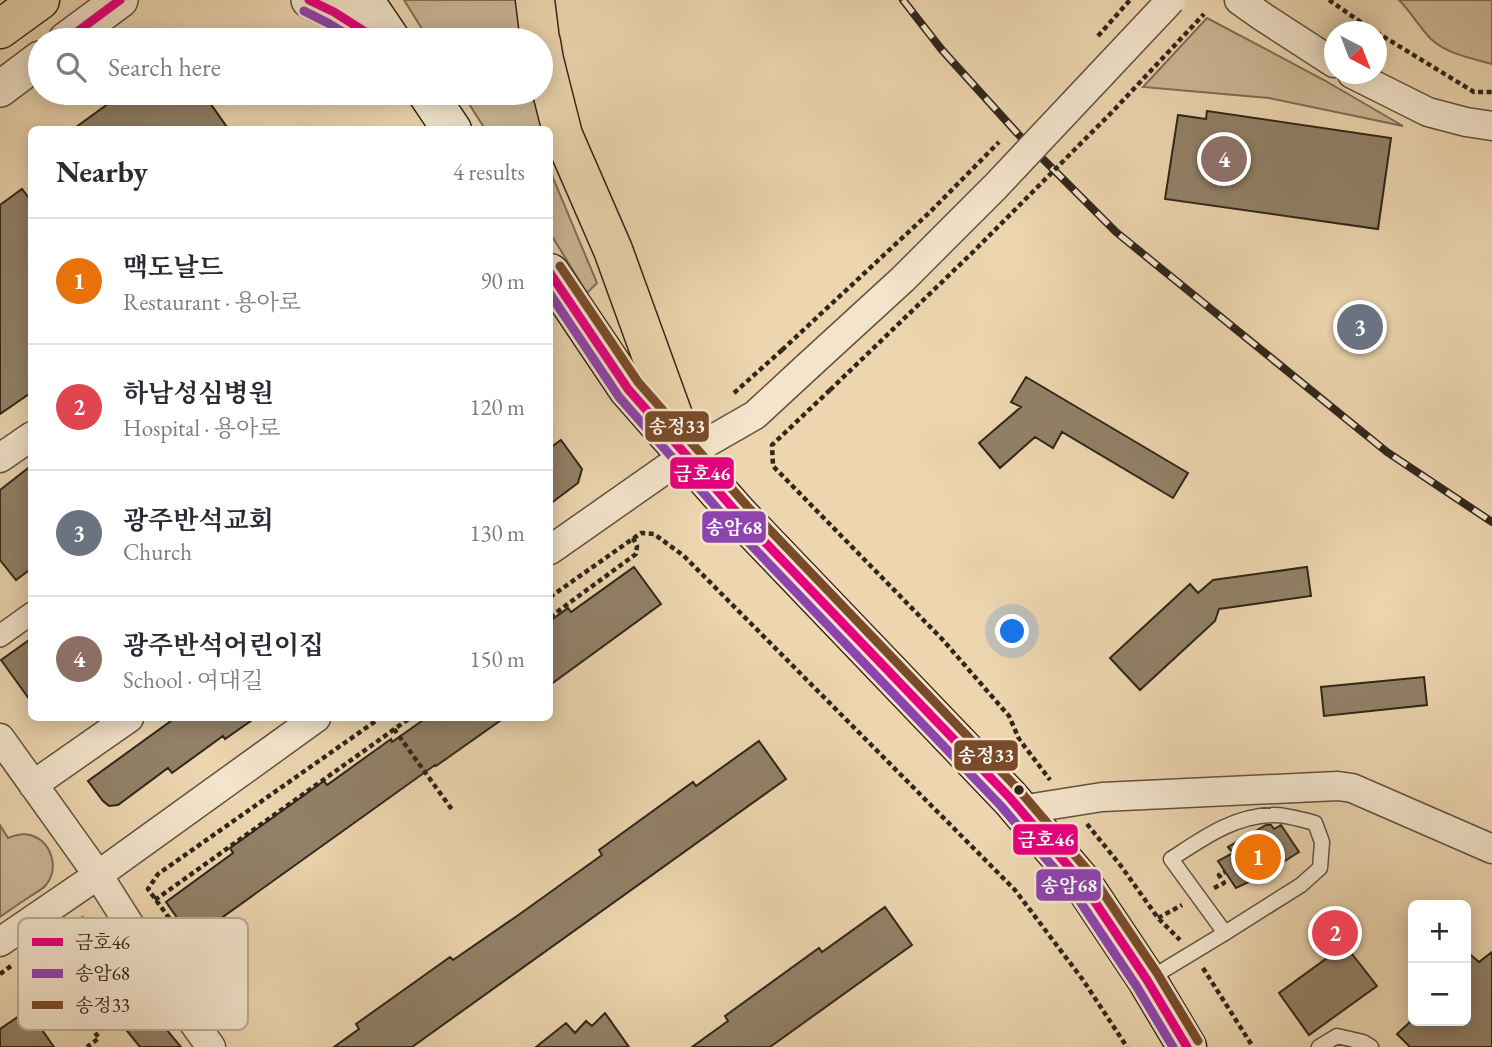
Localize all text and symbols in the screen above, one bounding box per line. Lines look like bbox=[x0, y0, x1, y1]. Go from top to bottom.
north arrow bbox=[1324, 21, 1387, 84]
search box bbox=[28, 28, 553, 105]
icon: search bbox=[52, 48, 90, 86]
text: Search here bbox=[108, 50, 221, 84]
pin: 4 bbox=[1201, 133, 1247, 185]
text: Nearby bbox=[56, 152, 148, 191]
text: 4 results bbox=[453, 157, 525, 187]
text: 맥도날드 bbox=[123, 250, 223, 284]
text: 1 bbox=[73, 266, 85, 296]
text: 90 m bbox=[480, 266, 525, 296]
text: Restaurant · 용아로 bbox=[123, 287, 301, 317]
pin: 3 bbox=[1337, 301, 1383, 353]
text: 하남성심병원 bbox=[123, 376, 274, 410]
text: 2 bbox=[73, 392, 85, 422]
text: 120 m bbox=[469, 392, 525, 422]
line badge: 송정33 bbox=[644, 410, 710, 443]
text: Hospital · 용아로 bbox=[123, 413, 280, 443]
text: 송정33 bbox=[649, 414, 705, 439]
line badge: 금호46 bbox=[669, 456, 735, 490]
text: 금호46 bbox=[674, 461, 730, 486]
text: 광주반석교회 bbox=[123, 503, 274, 537]
line badge: 송암68 bbox=[701, 510, 767, 544]
text: 송암68 bbox=[706, 515, 762, 540]
text: 3 bbox=[73, 518, 85, 548]
text: 130 m bbox=[469, 518, 525, 548]
text: Church bbox=[123, 537, 192, 567]
your location bbox=[995, 614, 1029, 648]
text: 광주반석어린이집 bbox=[123, 628, 324, 662]
text: 4 bbox=[73, 644, 85, 674]
text: 150 m bbox=[469, 644, 525, 674]
text: School · 여대길 bbox=[123, 665, 263, 695]
line badge: 송정33 bbox=[953, 739, 1019, 772]
text: 송정33 bbox=[958, 743, 1014, 768]
unlabelled marker bbox=[1012, 783, 1026, 797]
line badge: 금호46 bbox=[1012, 823, 1079, 856]
text: 금호46 bbox=[1018, 827, 1074, 852]
pin: 1 bbox=[1235, 831, 1281, 883]
line badge: 송암68 bbox=[1035, 868, 1102, 902]
text: 송암68 bbox=[1041, 873, 1097, 898]
map controls bbox=[1408, 900, 1471, 1026]
button: + bbox=[1408, 900, 1471, 963]
pin: 2 bbox=[1312, 907, 1358, 959]
legend bbox=[18, 918, 248, 1030]
text: 금호46 bbox=[75, 930, 130, 955]
text: 송암68 bbox=[75, 961, 130, 986]
button: − bbox=[1408, 963, 1471, 1026]
text: 송정33 bbox=[75, 993, 130, 1018]

